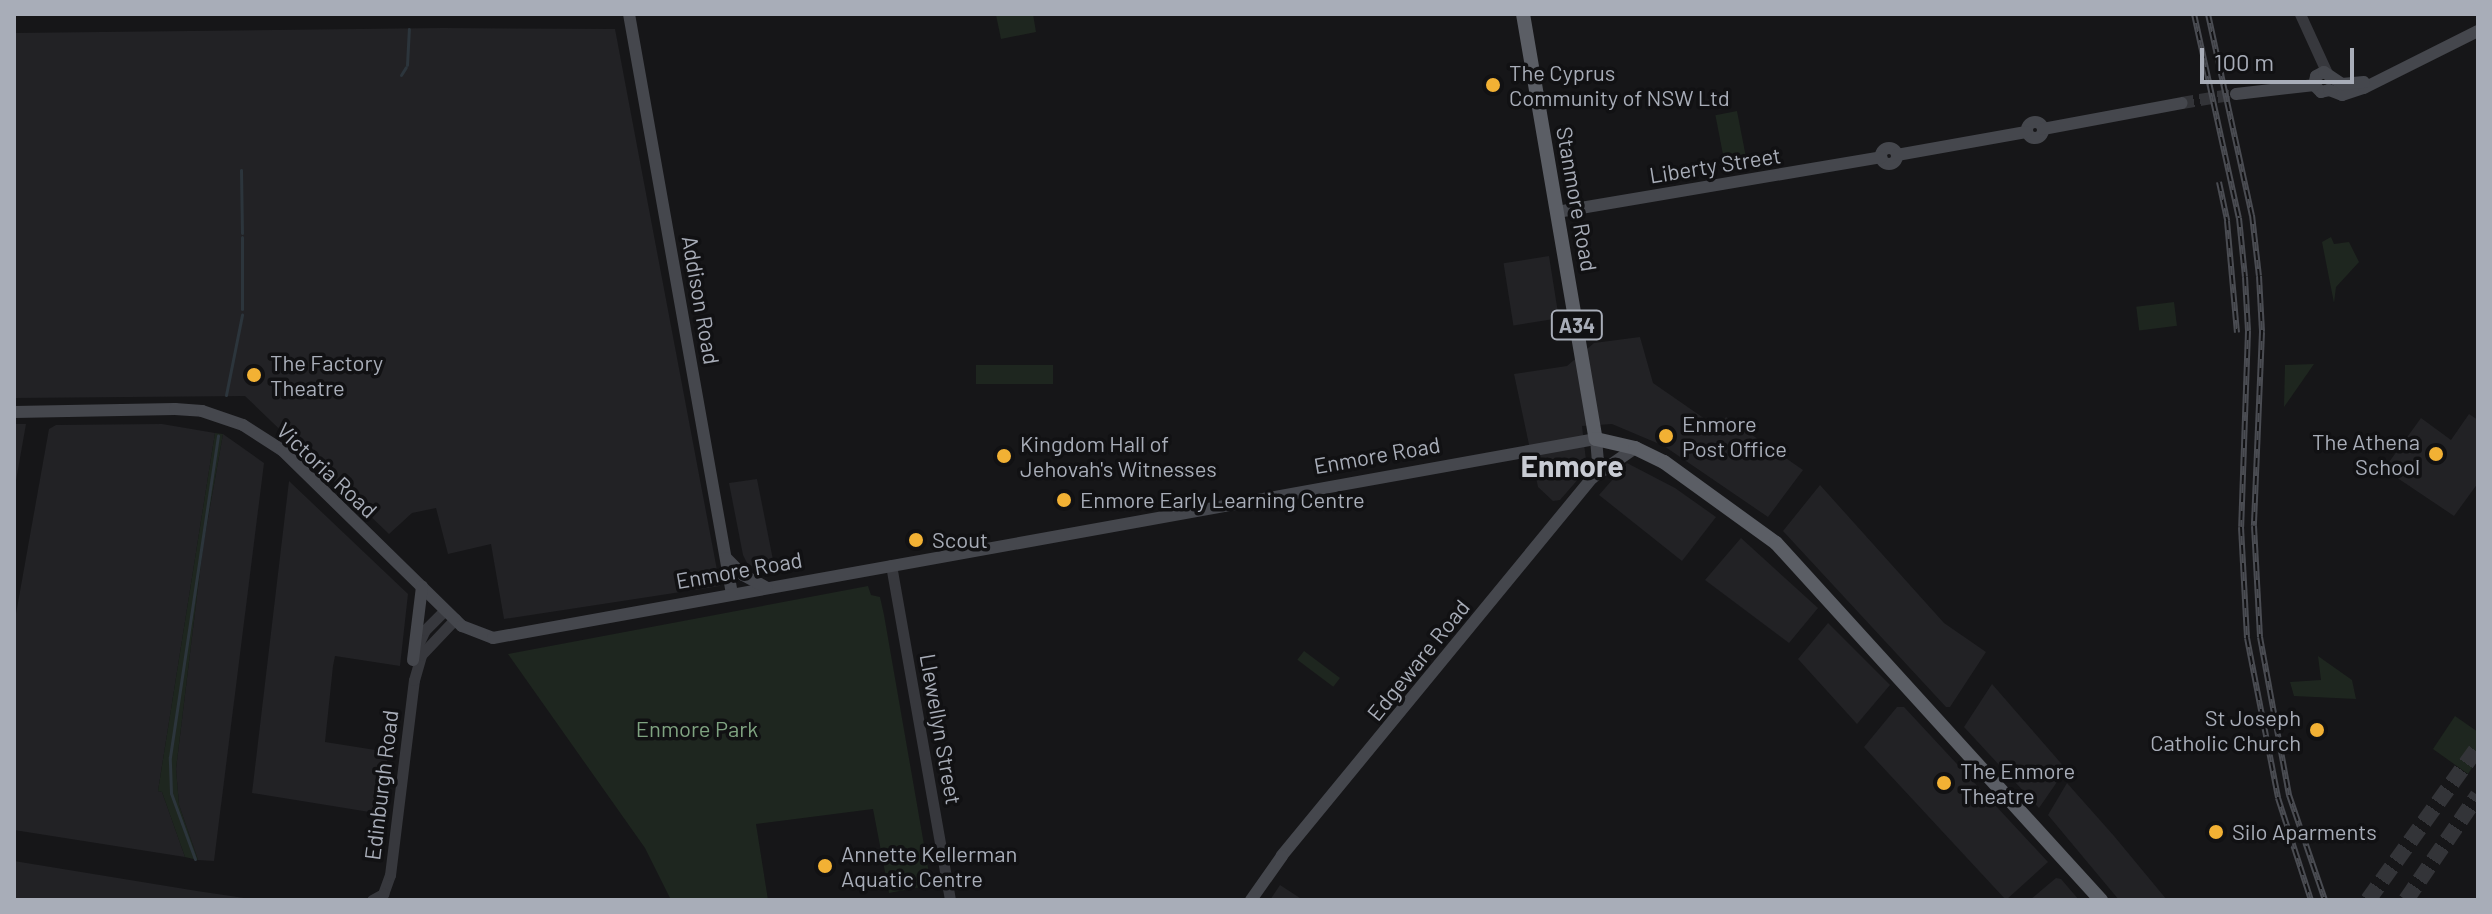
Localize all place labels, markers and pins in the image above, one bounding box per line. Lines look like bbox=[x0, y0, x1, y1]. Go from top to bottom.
place label: The Cyprus Community of NSW Ltd bbox=[1509, 59, 1730, 110]
marker: The Cyprus Community of NSW Ltd bbox=[1484, 76, 1502, 94]
place label: The Factory Theatre bbox=[270, 349, 383, 400]
marker: The Factory Theatre bbox=[245, 366, 263, 384]
place label: Enmore Post Office bbox=[1682, 410, 1787, 462]
marker: Enmore Post Office bbox=[1657, 427, 1675, 445]
place label: The Athena School bbox=[2312, 428, 2420, 480]
place label: Kingdom Hall of Jehovah's Witnesses bbox=[1020, 430, 1217, 482]
marker: The Athena School bbox=[2427, 445, 2445, 463]
marker: Kingdom Hall of Jehovah's Witnesses bbox=[995, 447, 1013, 465]
place label: Enmore Early Learning Centre bbox=[1080, 487, 1365, 513]
marker: Enmore Early Learning Centre bbox=[1055, 491, 1073, 509]
place label: Scout bbox=[932, 527, 988, 553]
marker: Scout bbox=[907, 531, 925, 549]
place label: St Joseph Catholic Church bbox=[2150, 704, 2301, 756]
marker: St Joseph Catholic Church bbox=[2308, 721, 2326, 739]
place label: The Enmore Theatre bbox=[1960, 757, 2075, 808]
marker: The Enmore Theatre bbox=[1935, 774, 1953, 792]
place label: Silo Aparments bbox=[2232, 819, 2377, 845]
marker: Silo Aparments bbox=[2207, 823, 2225, 841]
place label: Annette Kellerman Aquatic Centre bbox=[841, 840, 1017, 892]
marker: Annette Kellerman Aquatic Centre bbox=[816, 857, 834, 875]

